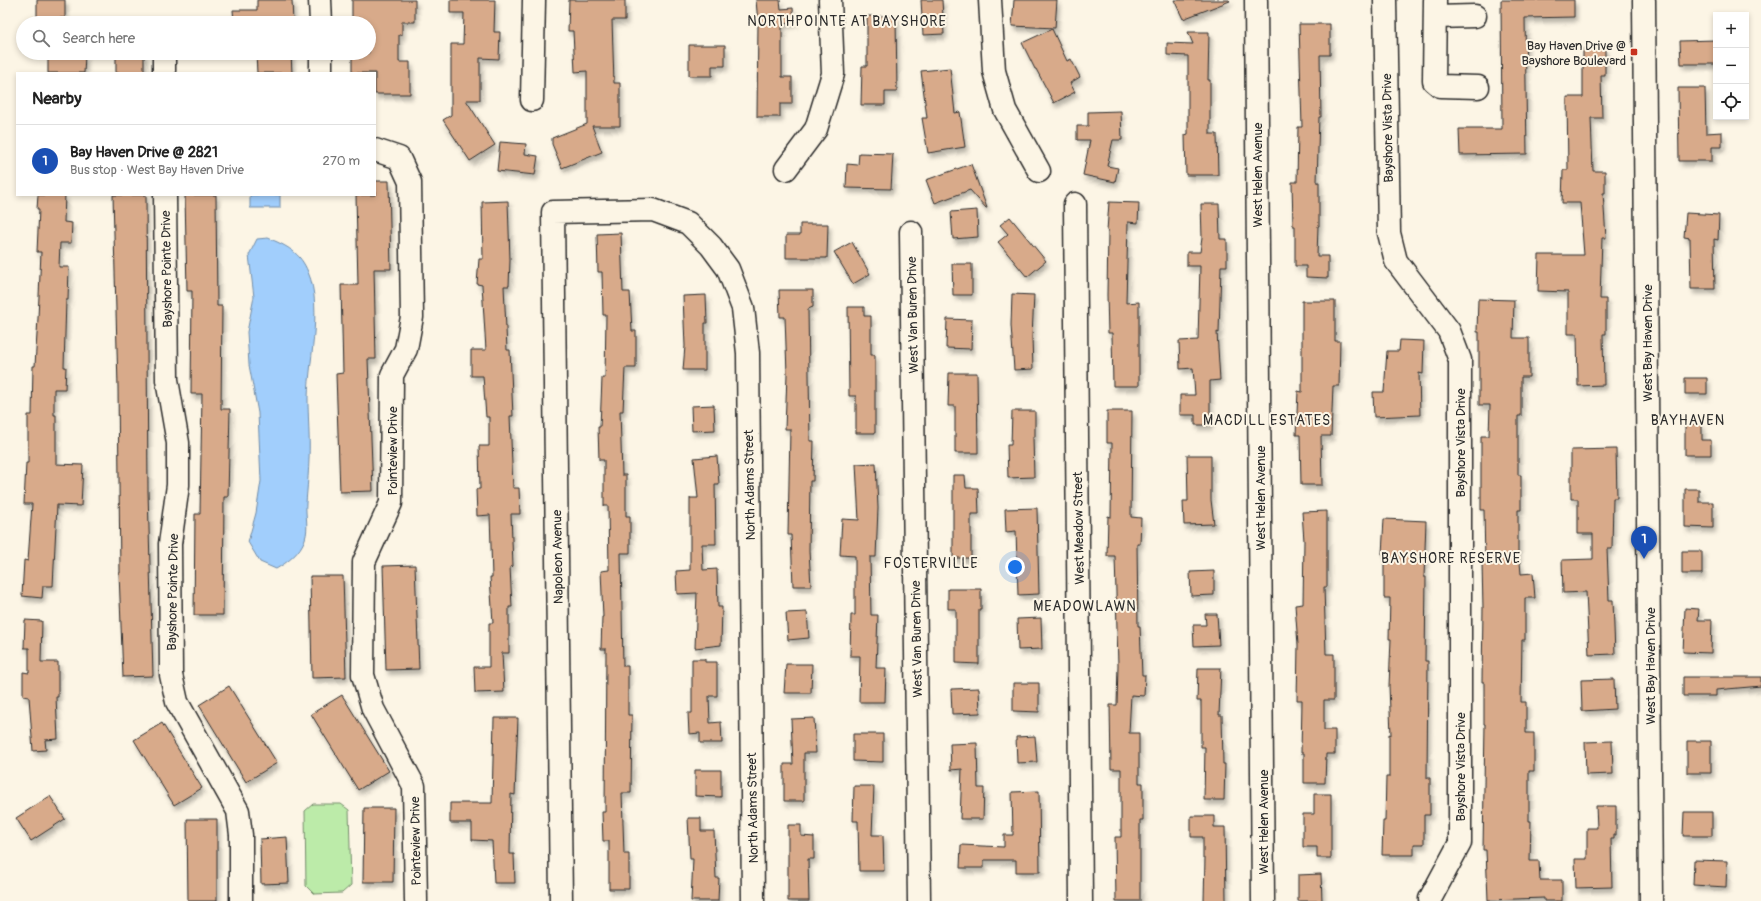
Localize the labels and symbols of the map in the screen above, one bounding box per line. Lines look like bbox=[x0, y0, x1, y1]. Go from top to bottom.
district label: NORTHPOINTE AT BAYSHORE bbox=[747, 13, 947, 30]
place label: Bay Haven Drive @ Bayshore Boulevard bbox=[1522, 38, 1626, 69]
marker: Bay Haven Drive @ Bayshore Boulevard bbox=[1629, 47, 1639, 57]
street label: Bayshore Vista Drive bbox=[1379, 73, 1397, 183]
street label: West Helen Avenue bbox=[1250, 122, 1266, 227]
street label: Bayshore Pointe Drive bbox=[158, 210, 176, 328]
street label: West Van Buren Drive bbox=[904, 256, 922, 374]
street label: West Bay Haven Drive bbox=[1640, 284, 1656, 402]
street label: Bayshore Vista Drive bbox=[1453, 388, 1469, 498]
street label: Pointeview Drive bbox=[385, 406, 401, 496]
district label: MACDILL ESTATES bbox=[1203, 412, 1331, 429]
district label: BAYHAVEN bbox=[1651, 412, 1725, 429]
street label: North Adams Street bbox=[741, 429, 759, 540]
street label: West Helen Avenue bbox=[1253, 445, 1269, 550]
street label: West Meadow Street bbox=[1070, 471, 1088, 585]
street label: Napoleon Avenue bbox=[549, 509, 567, 604]
pin: 1 bbox=[1631, 526, 1657, 559]
street label: Bayshore Pointe Drive bbox=[164, 533, 182, 651]
district label: BAYSHORE RESERVE bbox=[1381, 550, 1521, 567]
district label: FOSTERVILLE bbox=[883, 555, 979, 572]
your location bbox=[1005, 557, 1025, 577]
street label: West Van Buren Drive bbox=[908, 580, 926, 698]
district label: MEADOWLAWN bbox=[1033, 598, 1137, 615]
street label: West Bay Haven Drive bbox=[1643, 607, 1659, 725]
street label: Bayshore Vista Drive bbox=[1453, 712, 1469, 822]
street label: North Adams Street bbox=[744, 752, 762, 863]
street label: West Helen Avenue bbox=[1256, 769, 1272, 874]
street label: Pointeview Drive bbox=[407, 796, 425, 886]

